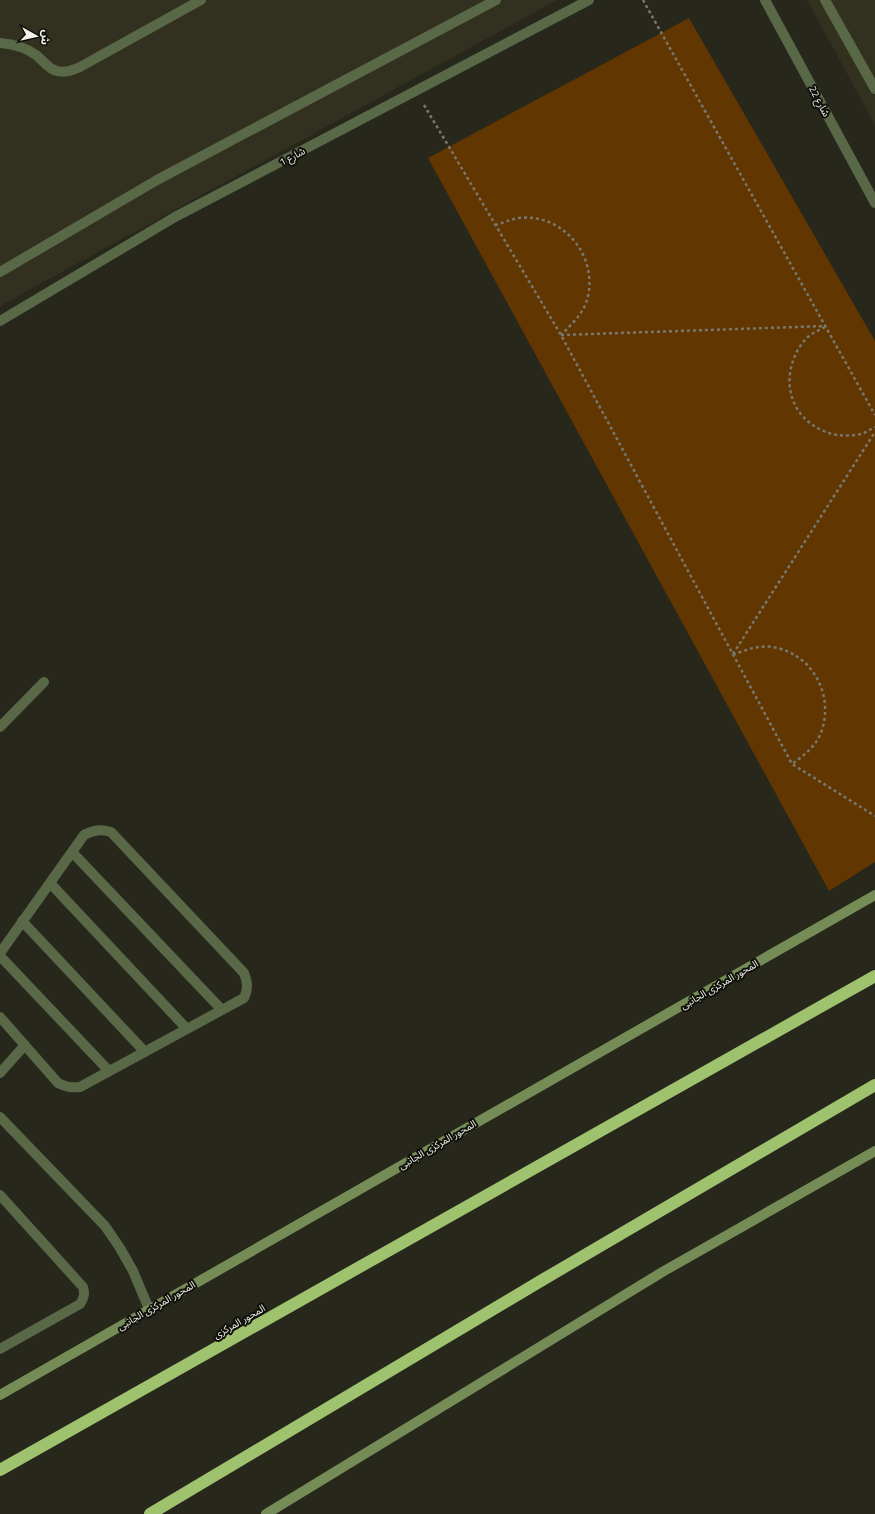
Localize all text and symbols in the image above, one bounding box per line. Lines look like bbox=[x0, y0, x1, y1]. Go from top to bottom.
north arrow bbox=[16, 16, 56, 56]
text: ش bbox=[37, 29, 55, 46]
street label: شارع 22 bbox=[805, 83, 834, 119]
street label: شارع 1 bbox=[277, 143, 308, 169]
street label: المحور المركزى الجانبى bbox=[678, 956, 761, 1013]
street label: المحور المركزى الجانبى bbox=[396, 1116, 479, 1173]
street label: المحور المركزى الجانبى bbox=[115, 1277, 198, 1334]
street label: المحور المركزى bbox=[211, 1301, 268, 1342]

